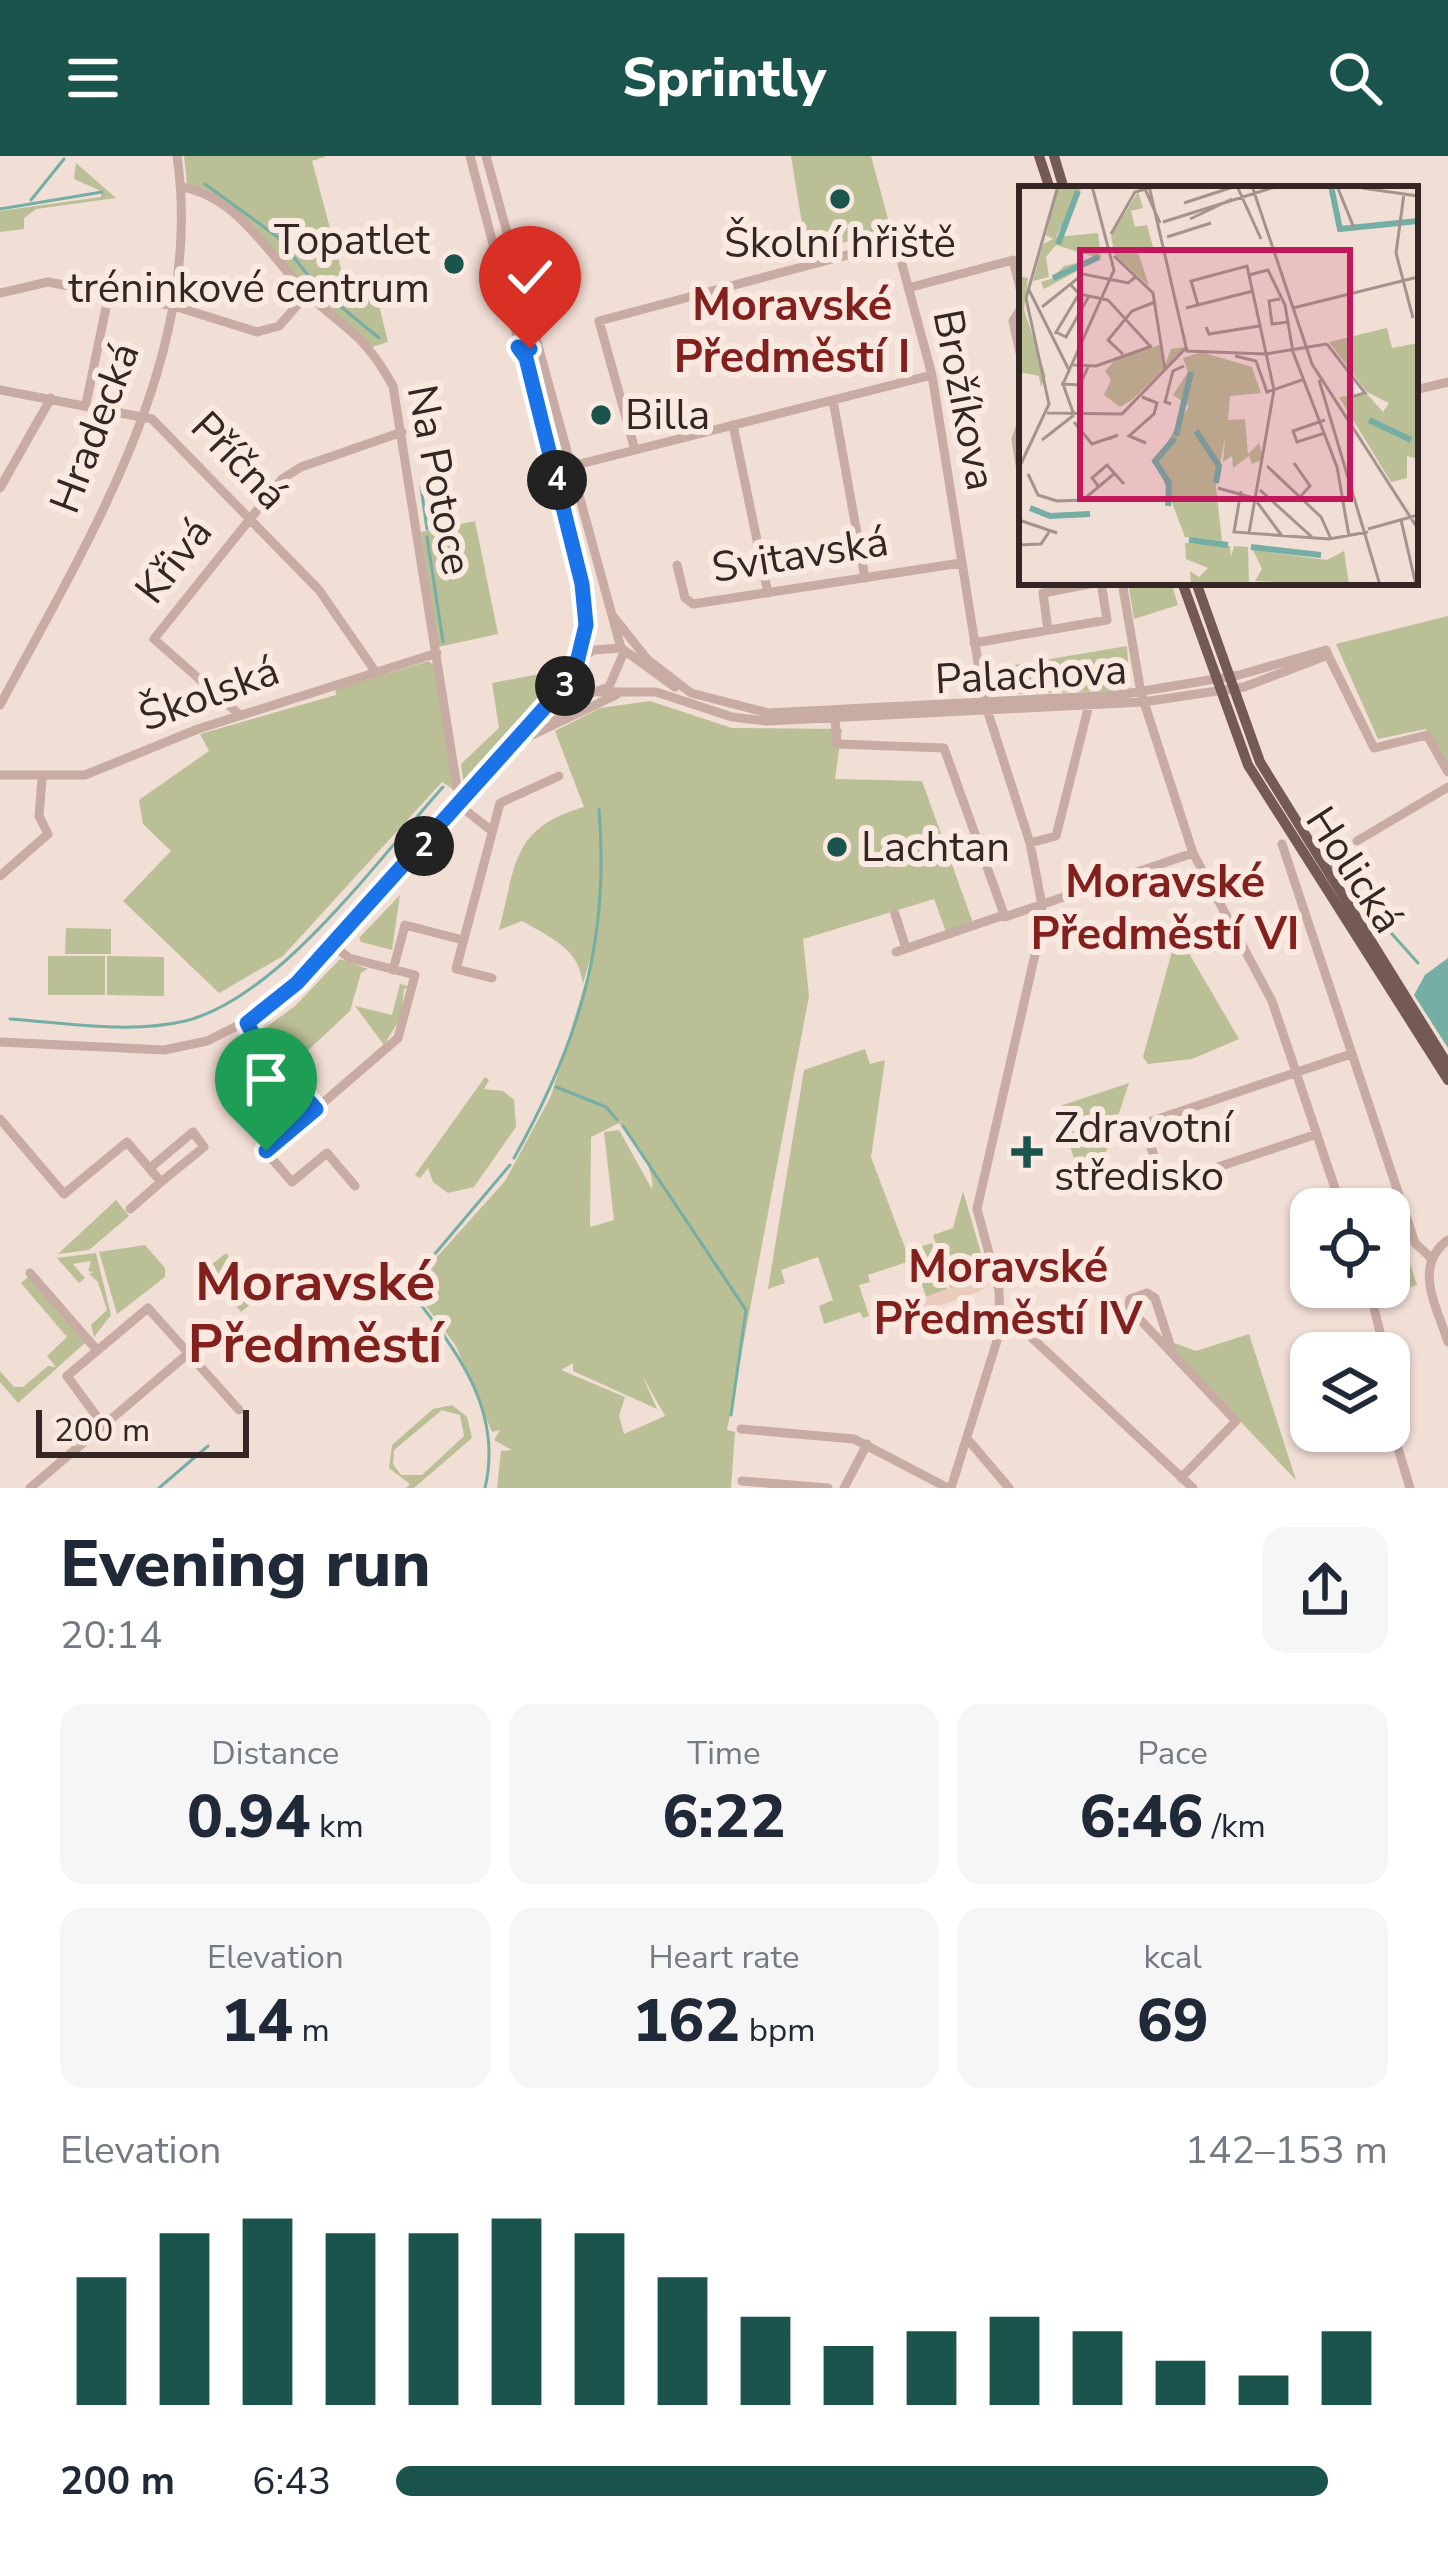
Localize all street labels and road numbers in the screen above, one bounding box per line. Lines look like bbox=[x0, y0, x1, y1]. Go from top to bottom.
street label: Brožíkova bbox=[919, 305, 1009, 495]
street label: Hradecká bbox=[36, 335, 154, 521]
street label: Na Potoce bbox=[393, 380, 485, 580]
street label: Příčná bbox=[178, 399, 300, 523]
street label: Křivá bbox=[122, 506, 226, 616]
street label: Svitavská bbox=[708, 513, 892, 597]
street label: Školská bbox=[131, 642, 287, 746]
street label: Palachova bbox=[933, 642, 1129, 708]
street label: Holická bbox=[1292, 796, 1416, 944]

